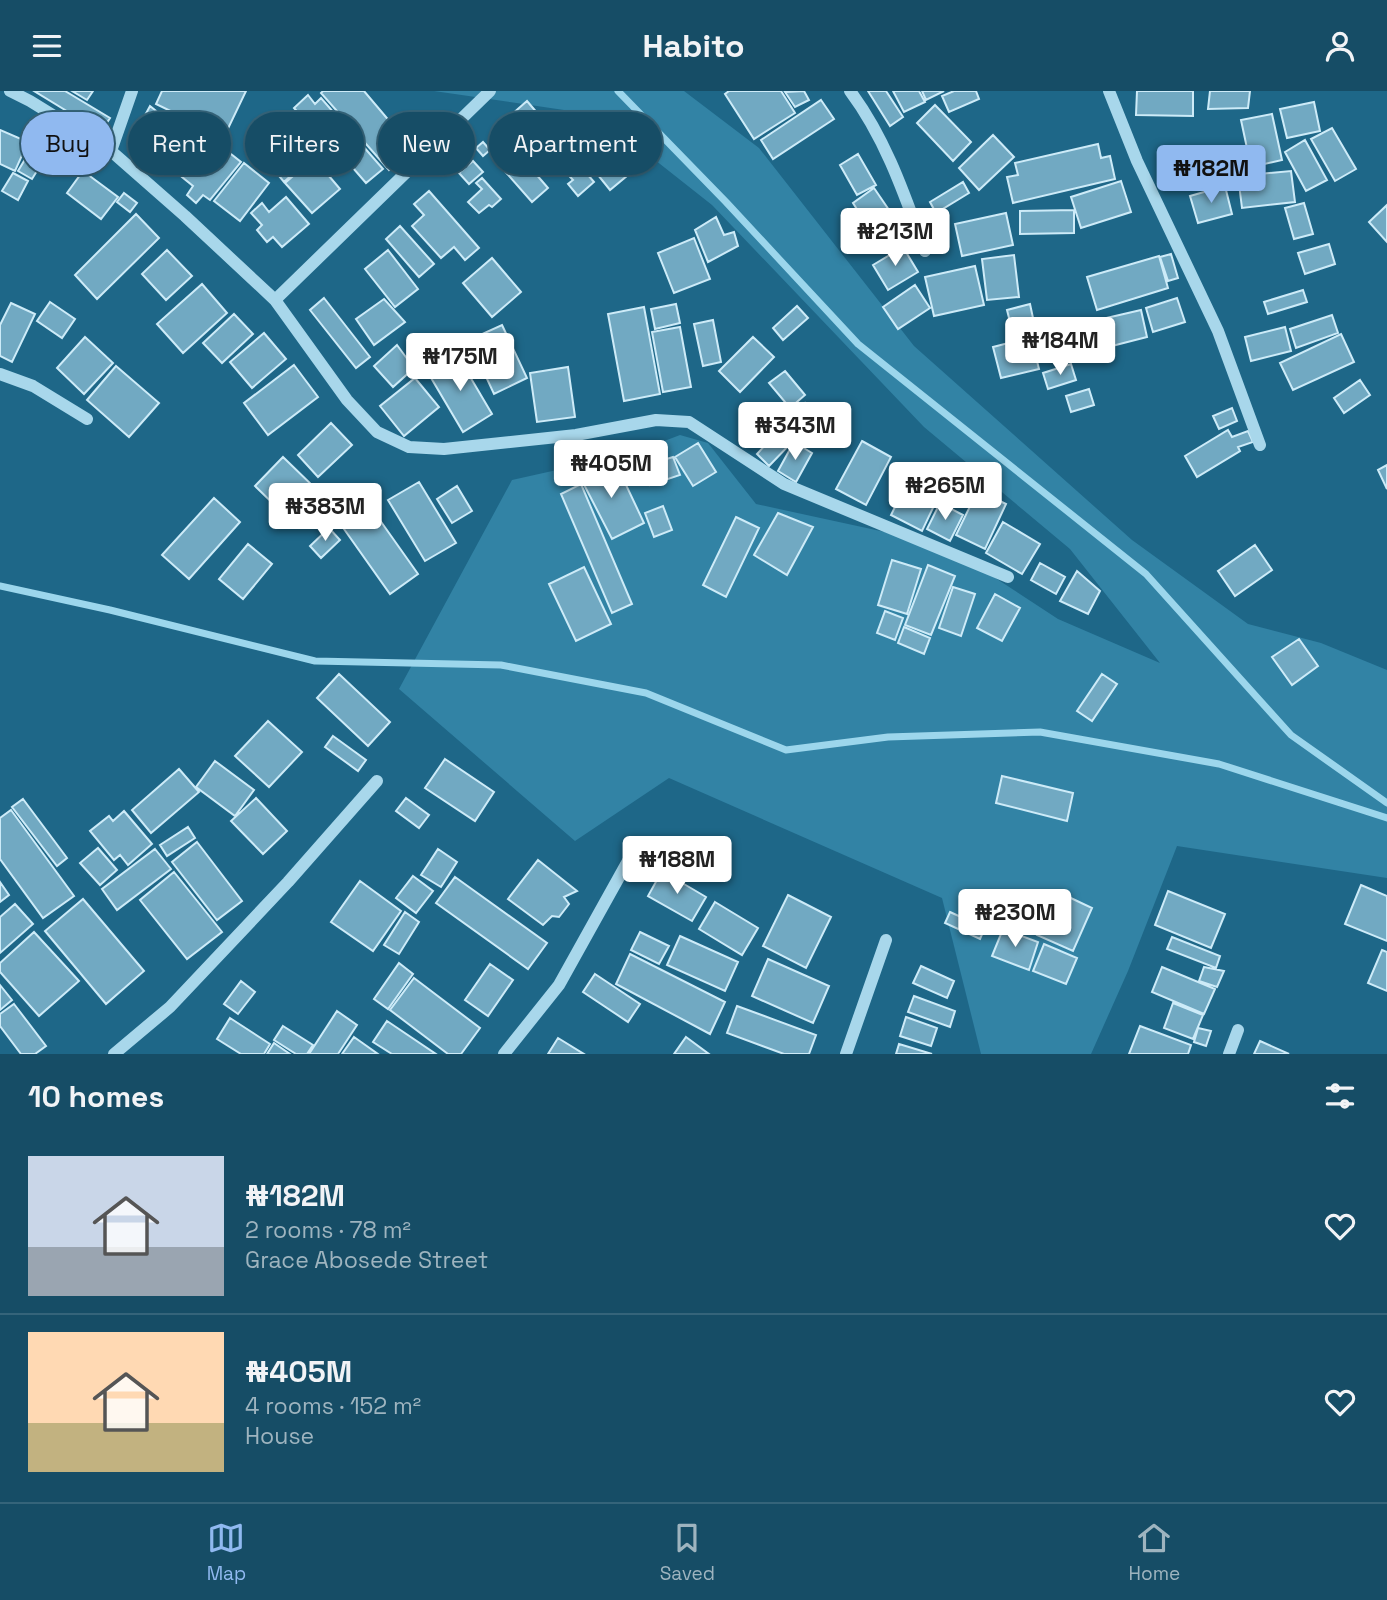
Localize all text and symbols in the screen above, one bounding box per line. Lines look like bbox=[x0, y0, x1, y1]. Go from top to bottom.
text: Habito bbox=[642, 26, 745, 66]
icon: menu bbox=[28, 27, 66, 65]
icon: person bbox=[1321, 27, 1359, 65]
chip: Buy bbox=[21, 112, 114, 175]
chip: Rent bbox=[128, 112, 231, 175]
chip: Filters bbox=[245, 112, 364, 175]
chip: New bbox=[378, 112, 475, 175]
chip: Apartment bbox=[489, 112, 662, 175]
pin: ₦182M bbox=[1162, 145, 1260, 205]
text: ₦182M bbox=[1173, 153, 1249, 183]
pin: ₦213M bbox=[846, 209, 944, 268]
text: ₦213M bbox=[857, 216, 933, 246]
pin: ₦184M bbox=[1011, 317, 1109, 377]
text: ₦184M bbox=[1021, 325, 1099, 355]
pin: ₦175M bbox=[411, 334, 509, 393]
text: ₦175M bbox=[422, 341, 498, 371]
pin: ₦343M bbox=[746, 403, 844, 462]
text: ₦343M bbox=[754, 410, 836, 440]
pin: ₦405M bbox=[562, 441, 660, 500]
text: ₦405M bbox=[570, 448, 652, 478]
pin: ₦265M bbox=[896, 463, 994, 522]
text: ₦265M bbox=[905, 470, 985, 500]
pin: ₦383M bbox=[276, 483, 374, 543]
text: ₦383M bbox=[285, 491, 365, 521]
pin: ₦188M bbox=[628, 837, 726, 896]
text: ₦188M bbox=[639, 844, 715, 874]
pin: ₦230M bbox=[966, 889, 1064, 949]
text: ₦230M bbox=[974, 897, 1056, 927]
text: 10 homes bbox=[28, 1077, 164, 1116]
icon: filters bbox=[1321, 1077, 1359, 1115]
text: ₦182M bbox=[245, 1176, 345, 1215]
icon: home bbox=[84, 1184, 168, 1268]
icon: heart bbox=[1321, 1207, 1359, 1245]
text: 2 rooms · 78 m² bbox=[245, 1215, 411, 1245]
text: Grace Abosede Street bbox=[245, 1245, 488, 1275]
text: ₦405M bbox=[245, 1352, 352, 1391]
icon: home bbox=[84, 1360, 168, 1444]
icon: heart bbox=[1321, 1383, 1359, 1421]
text: 4 rooms · 152 m² bbox=[245, 1391, 421, 1421]
text: House bbox=[245, 1421, 314, 1451]
tab: Map bbox=[207, 1519, 246, 1586]
tab: Saved bbox=[660, 1519, 715, 1586]
tab: Home bbox=[1128, 1519, 1180, 1586]

